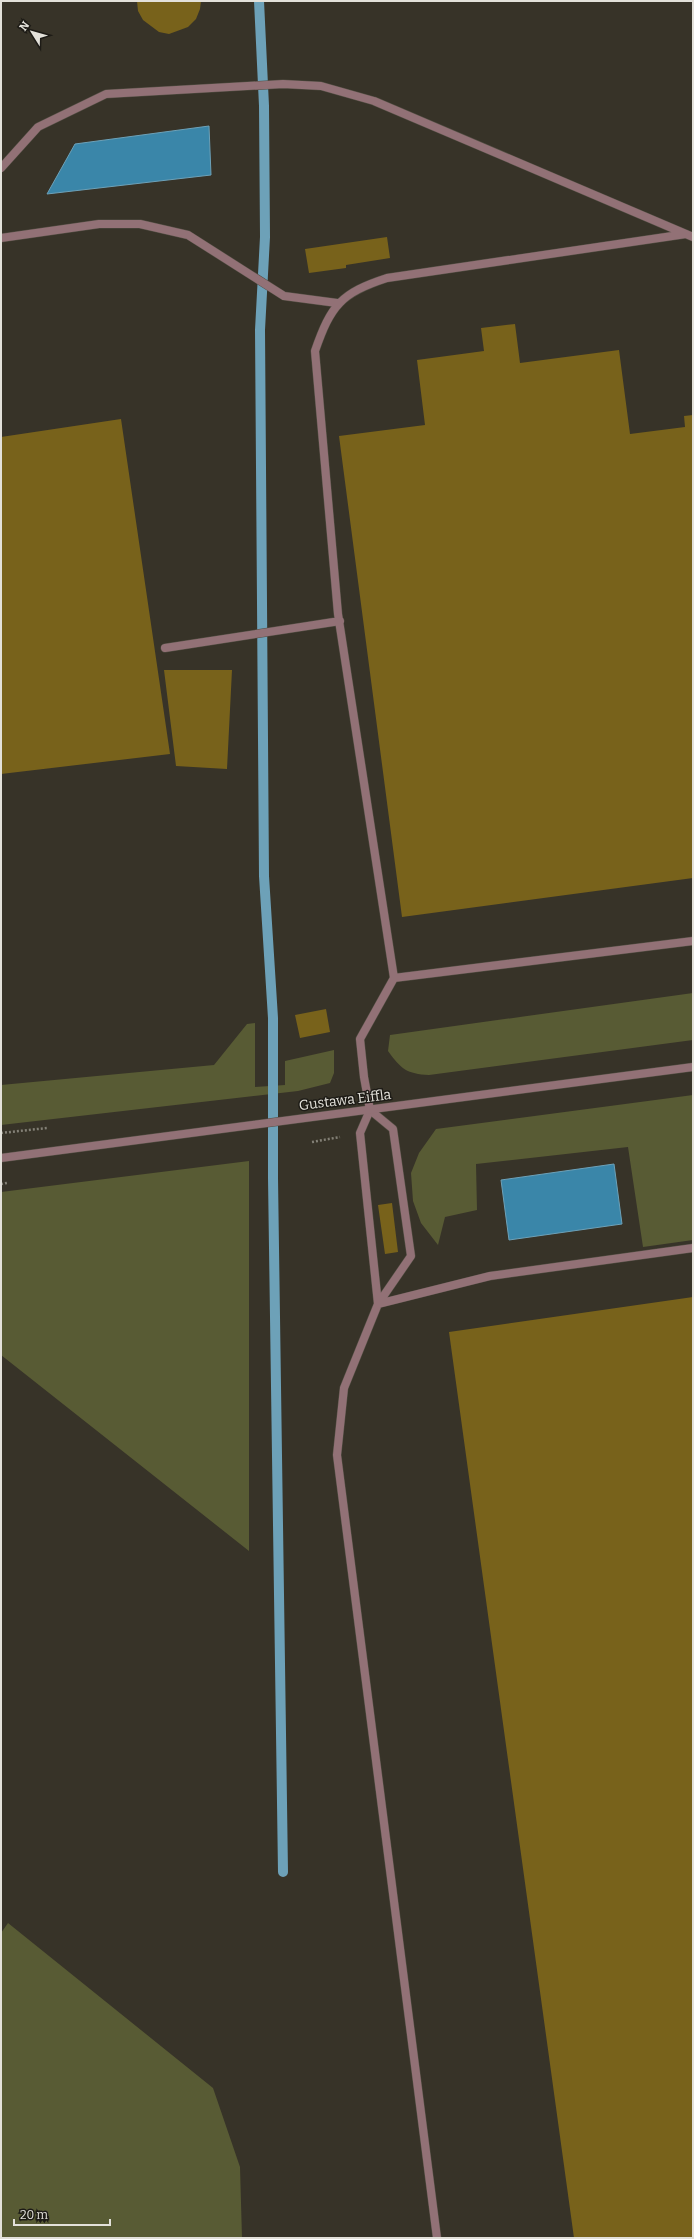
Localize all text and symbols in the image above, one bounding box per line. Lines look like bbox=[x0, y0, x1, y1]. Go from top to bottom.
north arrow bbox=[12, 12, 52, 52]
text: N bbox=[17, 19, 32, 34]
street label: Gustawa Eiffla bbox=[298, 1086, 393, 1114]
scale bar bbox=[14, 2201, 110, 2227]
text: 20 m bbox=[20, 2208, 49, 2222]

